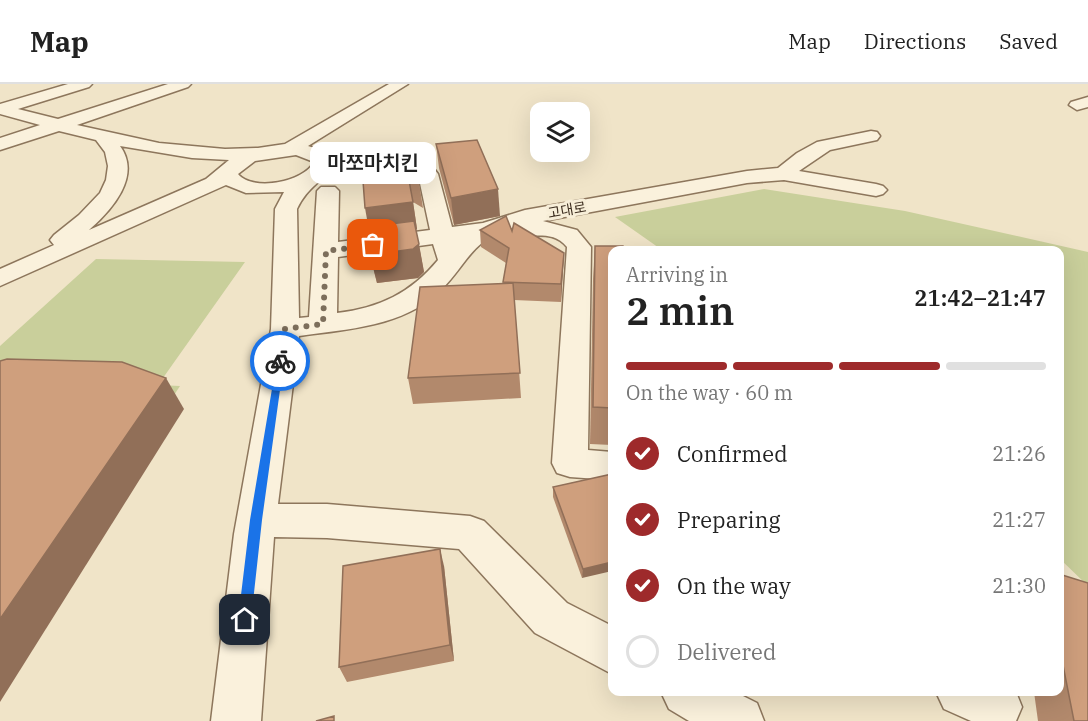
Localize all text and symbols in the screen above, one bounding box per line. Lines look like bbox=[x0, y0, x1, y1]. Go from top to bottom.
text: Map bbox=[30, 23, 89, 60]
text: Map bbox=[788, 27, 831, 55]
text: Directions bbox=[864, 27, 966, 55]
text: Saved bbox=[999, 27, 1058, 55]
map controls bbox=[530, 102, 590, 162]
button: layers bbox=[530, 102, 590, 162]
callout: 마쪼마치킨 bbox=[310, 143, 436, 185]
text: 마쪼마치킨 bbox=[327, 149, 419, 176]
street label: 고대로 bbox=[546, 198, 588, 222]
pin bbox=[347, 219, 398, 270]
icon: bag bbox=[356, 228, 389, 261]
text: Arriving in bbox=[626, 261, 728, 288]
text: 21:42–21:47 bbox=[914, 283, 1046, 312]
text: 2 min bbox=[626, 285, 734, 336]
courier bbox=[250, 331, 310, 391]
icon: bike bbox=[264, 345, 297, 378]
text: On the way · 60 m bbox=[626, 379, 793, 406]
icon: check bbox=[626, 437, 659, 470]
text: Confirmed bbox=[677, 439, 788, 468]
text: 21:26 bbox=[992, 440, 1046, 467]
icon: check bbox=[626, 503, 659, 536]
text: Preparing bbox=[677, 505, 781, 534]
text: 21:27 bbox=[992, 506, 1046, 533]
icon: check bbox=[626, 569, 659, 602]
text: On the way bbox=[677, 571, 791, 600]
text: 21:30 bbox=[992, 572, 1046, 599]
pin bbox=[219, 594, 270, 645]
icon: home bbox=[228, 603, 261, 636]
text: Delivered bbox=[677, 637, 776, 666]

